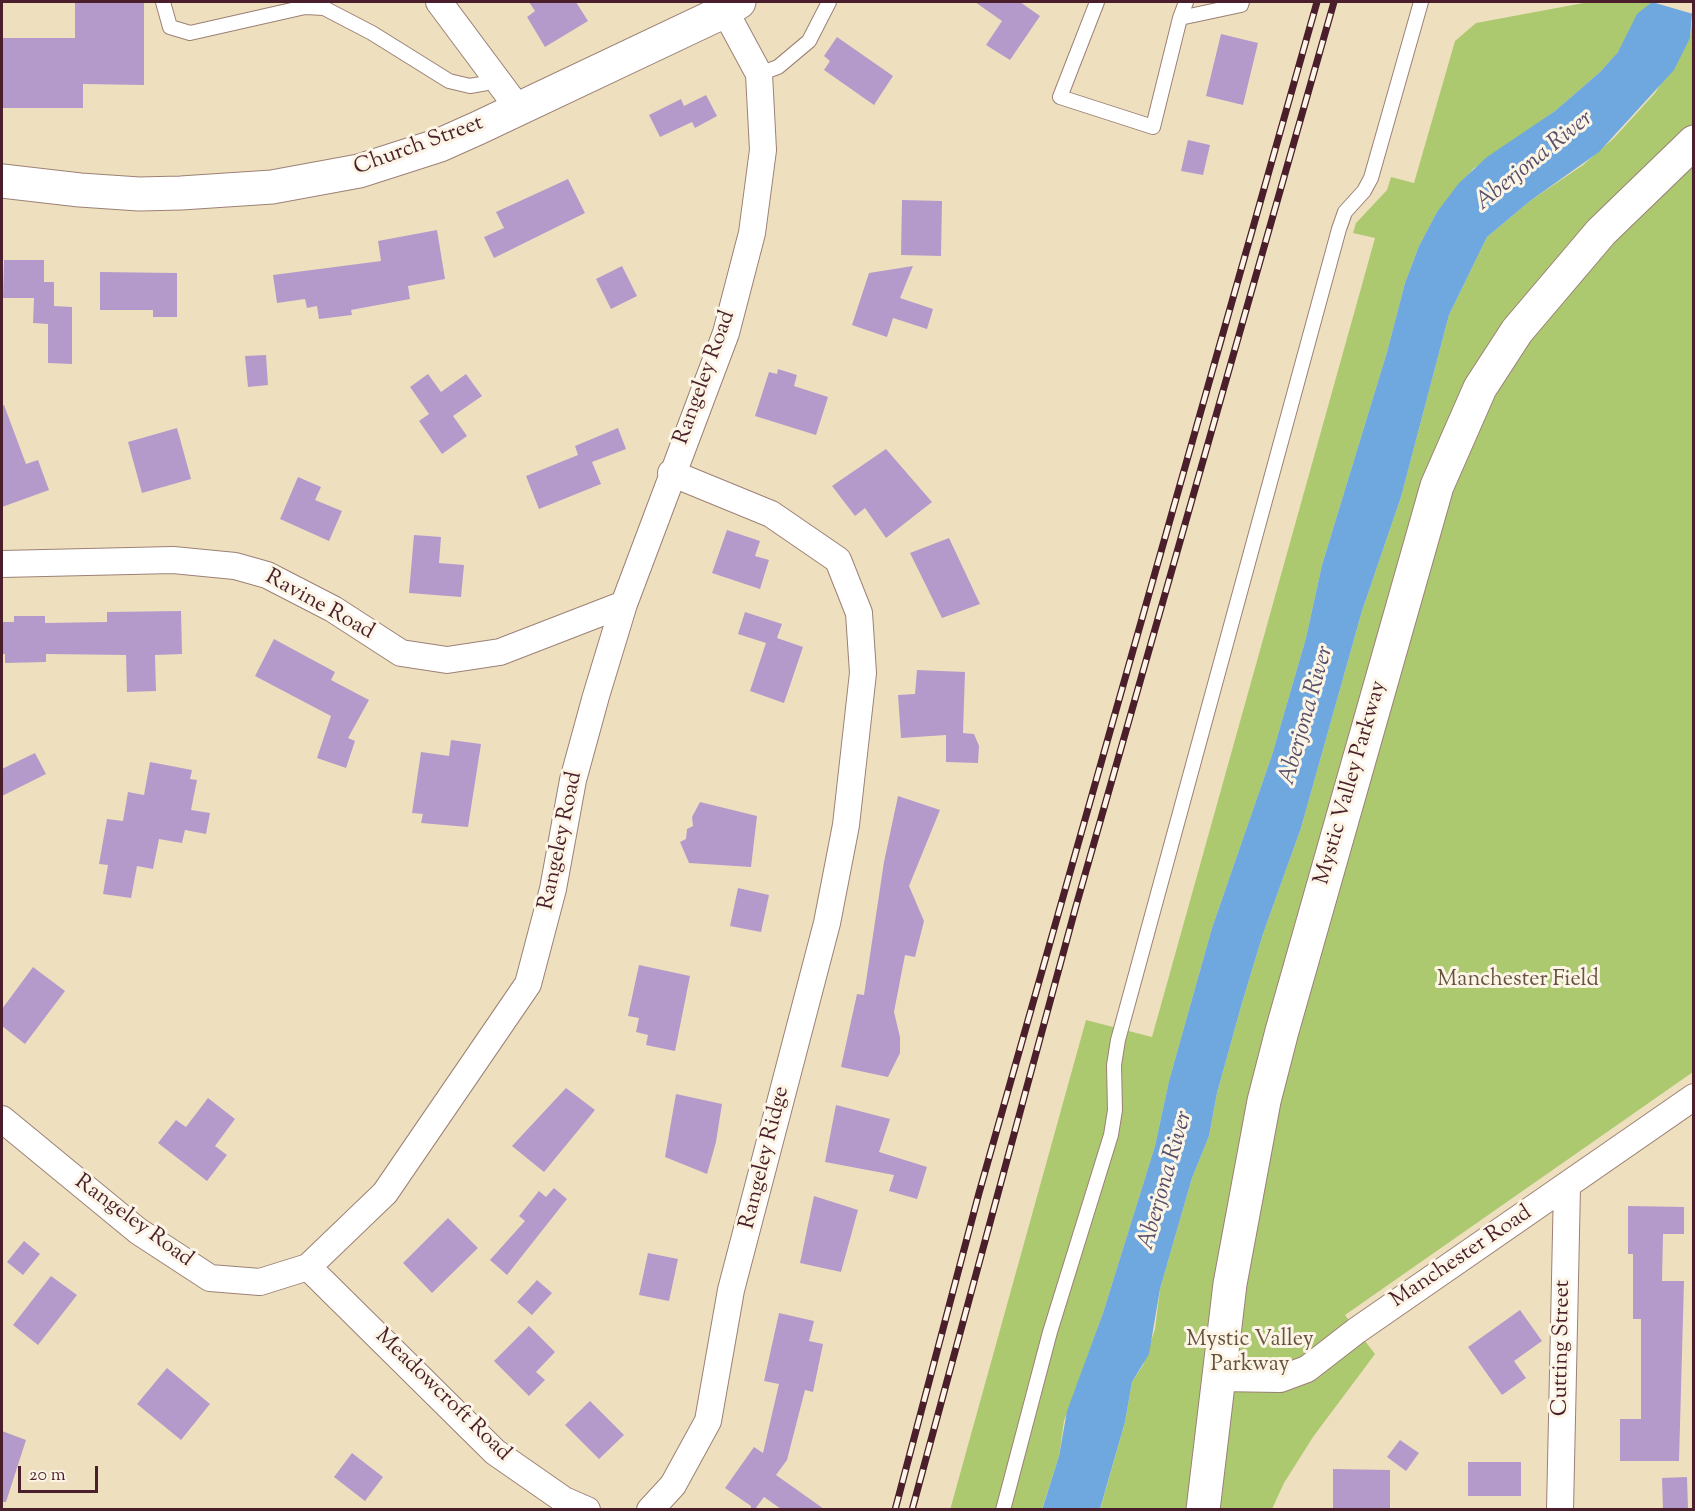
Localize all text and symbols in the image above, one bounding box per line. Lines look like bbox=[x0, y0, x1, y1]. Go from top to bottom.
water label: Aberjona River bbox=[1470, 106, 1600, 218]
street label: Church Street bbox=[351, 111, 487, 183]
street label: Rangeley Road bbox=[670, 308, 742, 448]
street label: Ravine Road bbox=[260, 565, 378, 647]
water label: Aberjona River bbox=[1274, 643, 1342, 789]
street label: Mystic Valley Parkway bbox=[1310, 678, 1394, 888]
street label: Rangeley Road bbox=[534, 770, 590, 912]
park label: Manchester Field bbox=[1437, 968, 1599, 994]
street label: Rangeley Ridge bbox=[736, 1084, 796, 1232]
water label: Aberjona River bbox=[1133, 1108, 1201, 1254]
street label: Rangeley Road bbox=[68, 1170, 198, 1274]
street label: Manchester Road bbox=[1386, 1201, 1538, 1315]
street label: Cutting Street bbox=[1549, 1280, 1577, 1416]
street label: Meadowcroft Road bbox=[368, 1324, 516, 1468]
park label: Mystic Valley Parkway bbox=[1186, 1328, 1314, 1380]
scale bar bbox=[21, 1454, 100, 1492]
text: 20 m bbox=[29, 1463, 66, 1489]

